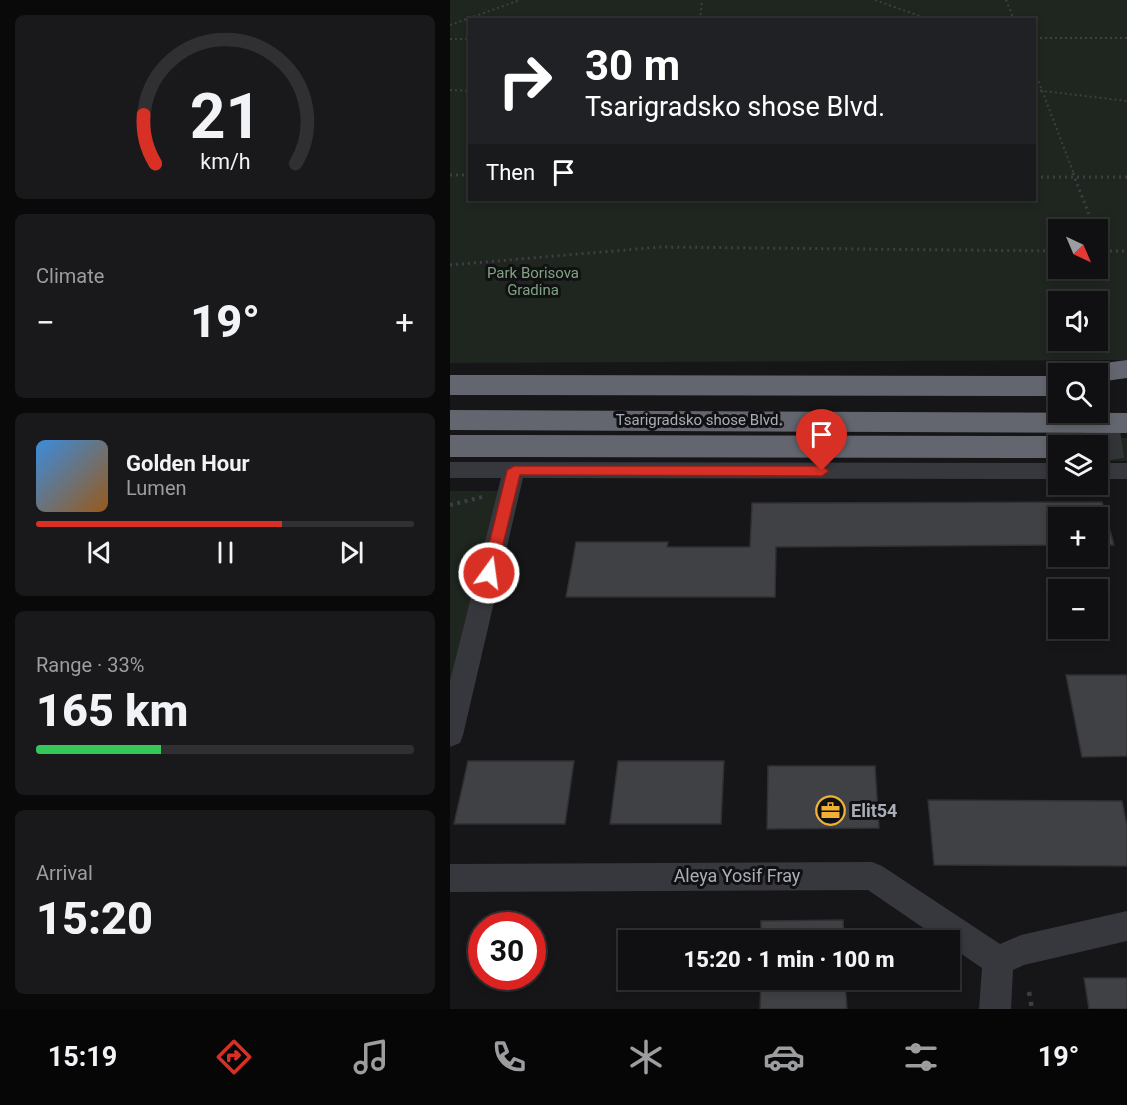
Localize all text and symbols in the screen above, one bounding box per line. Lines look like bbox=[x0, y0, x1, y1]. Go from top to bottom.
text: 30 m bbox=[585, 41, 680, 90]
icon: right bbox=[486, 42, 564, 120]
text: 21 bbox=[189, 80, 261, 153]
text: Tsarigradsko shose Blvd. bbox=[585, 91, 885, 123]
text: km/h bbox=[200, 149, 250, 174]
icon: arrive bbox=[547, 156, 580, 189]
text: Then bbox=[486, 160, 535, 185]
north arrow bbox=[1048, 219, 1108, 279]
map controls bbox=[1048, 219, 1108, 639]
text: Climate bbox=[36, 264, 104, 288]
park label: Park Borisova Gradina bbox=[487, 264, 579, 299]
button: sound bbox=[1048, 291, 1108, 351]
text: 19° bbox=[190, 295, 260, 348]
text: − bbox=[36, 303, 55, 342]
text: + bbox=[395, 303, 414, 342]
button: search bbox=[1048, 363, 1108, 423]
pin bbox=[796, 409, 847, 471]
street label: Tsarigradsko shose Blvd. bbox=[616, 411, 782, 429]
icon: arrive bbox=[805, 418, 838, 451]
button: layers bbox=[1048, 435, 1108, 495]
text: Golden Hour bbox=[126, 451, 250, 476]
text: Lumen bbox=[126, 476, 187, 500]
button: + bbox=[1048, 507, 1108, 567]
icon: previous bbox=[83, 536, 116, 569]
icon: pause bbox=[209, 536, 242, 569]
icon: next bbox=[335, 536, 368, 569]
position arrow bbox=[457, 541, 521, 605]
button: − bbox=[1048, 579, 1108, 639]
text: Range · 33% bbox=[36, 653, 144, 677]
text: 165 km bbox=[36, 684, 188, 737]
office icon: Elit54 bbox=[814, 795, 846, 827]
place label: Elit54 bbox=[851, 800, 897, 821]
text: Arrival bbox=[36, 861, 93, 885]
street label: Aleya Yosif Fray bbox=[674, 865, 801, 886]
text: 15:20 bbox=[36, 892, 153, 945]
speed limit sign: 30 bbox=[468, 912, 546, 990]
text: 15:20 · 1 min · 100 m bbox=[684, 947, 894, 972]
icon: directions bbox=[213, 1036, 255, 1078]
icon: music bbox=[350, 1036, 392, 1078]
icon: phone bbox=[488, 1036, 530, 1078]
icon: climate bbox=[625, 1036, 667, 1078]
icon: car bbox=[763, 1036, 805, 1078]
icon: filters bbox=[900, 1036, 942, 1078]
text: 15:19 bbox=[48, 1041, 117, 1073]
text: 19° bbox=[1038, 1041, 1079, 1073]

